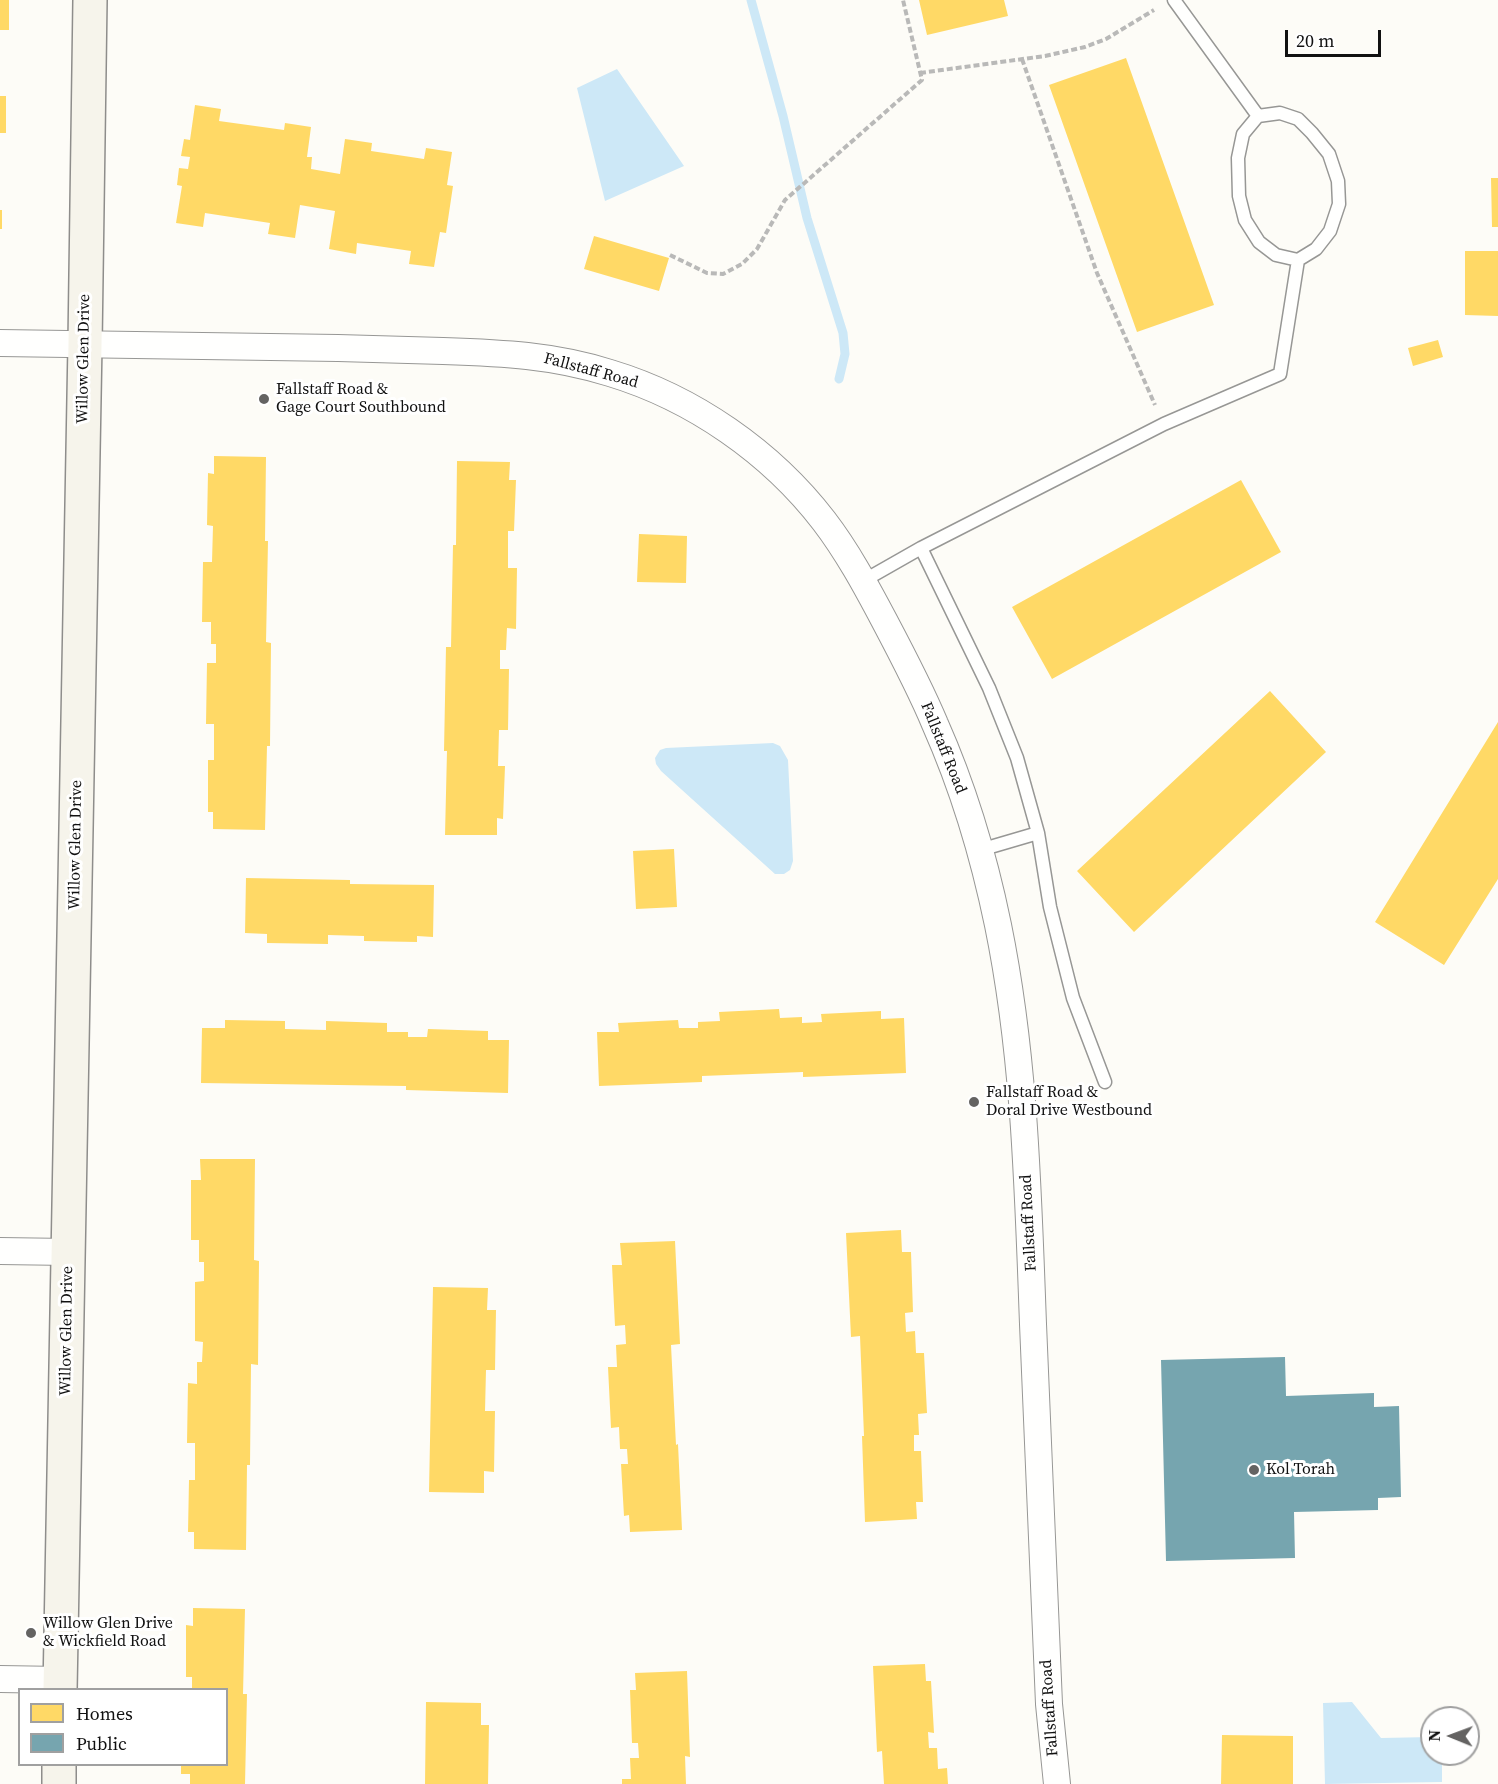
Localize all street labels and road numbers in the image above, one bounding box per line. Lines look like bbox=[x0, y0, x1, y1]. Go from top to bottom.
street label: Willow Glen Drive bbox=[73, 294, 95, 424]
street label: Fallstaff Road bbox=[542, 349, 640, 393]
street label: Fallstaff Road bbox=[916, 699, 970, 797]
street label: Willow Glen Drive bbox=[65, 780, 87, 910]
street label: Fallstaff Road bbox=[1017, 1174, 1041, 1272]
street label: Willow Glen Drive bbox=[56, 1266, 78, 1396]
street label: Fallstaff Road bbox=[1037, 1659, 1063, 1757]

